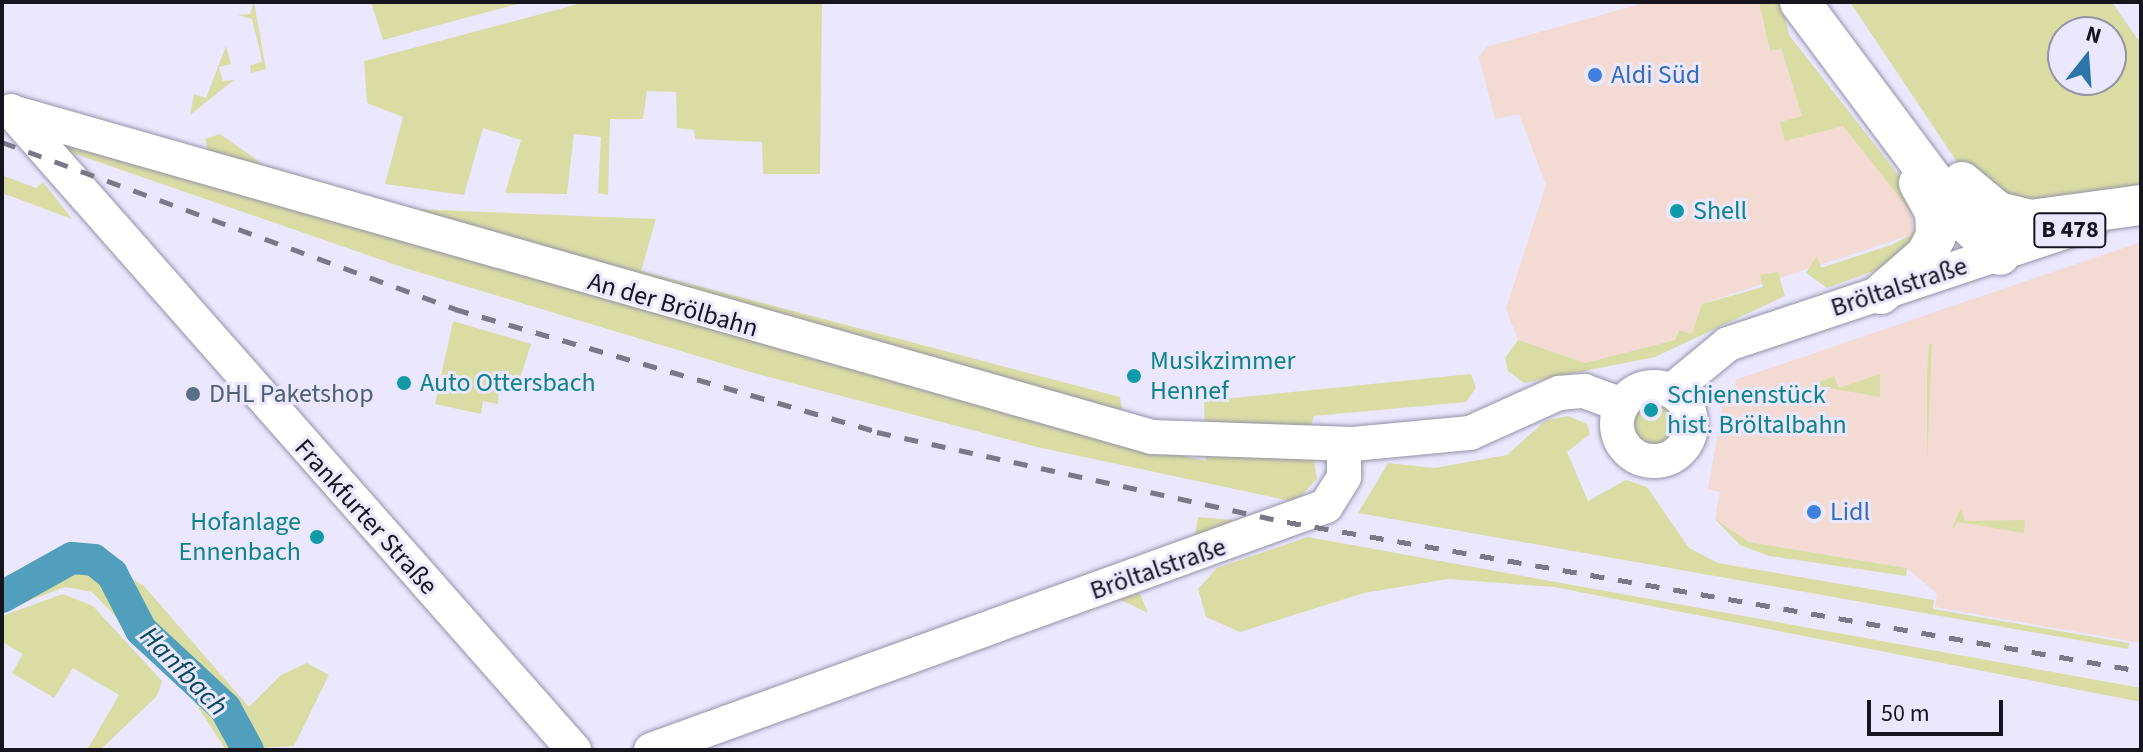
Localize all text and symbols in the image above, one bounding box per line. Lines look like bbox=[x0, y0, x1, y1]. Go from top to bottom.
north arrow bbox=[2047, 16, 2127, 96]
text: N bbox=[2082, 18, 2105, 52]
place label: Aldi Süd bbox=[1611, 59, 1700, 91]
marker: Aldi Süd bbox=[1586, 66, 1604, 84]
place label: Shell bbox=[1693, 195, 1747, 227]
marker: Shell bbox=[1668, 202, 1686, 220]
road number: B 478 bbox=[2032, 210, 2108, 250]
street label: Bröltalstraße bbox=[1827, 250, 1971, 324]
street label: An der Brölbahn bbox=[584, 266, 762, 344]
place label: Musikzimmer Hennef bbox=[1150, 345, 1295, 406]
place label: Auto Ottersbach bbox=[420, 367, 596, 399]
marker: Musikzimmer Hennef bbox=[1125, 367, 1143, 385]
marker: Auto Ottersbach bbox=[395, 374, 413, 392]
place label: DHL Paketshop bbox=[209, 378, 374, 410]
place label: Schienenstück hist. Bröltalbahn bbox=[1667, 379, 1847, 440]
marker: DHL Paketshop bbox=[184, 385, 202, 403]
marker: Schienenstück hist. Bröltalbahn bbox=[1642, 401, 1660, 419]
street label: Frankfurter Straße bbox=[288, 433, 444, 601]
place label: Lidl bbox=[1830, 496, 1870, 528]
marker: Lidl bbox=[1805, 503, 1823, 521]
place label: Hofanlage Ennenbach bbox=[179, 506, 301, 568]
marker: Hofanlage Ennenbach bbox=[308, 528, 326, 546]
street label: Bröltalstraße bbox=[1086, 531, 1230, 607]
water label: Hanfbach bbox=[133, 619, 235, 723]
scale bar bbox=[1871, 684, 2007, 734]
text: 50 m bbox=[1881, 696, 1930, 731]

